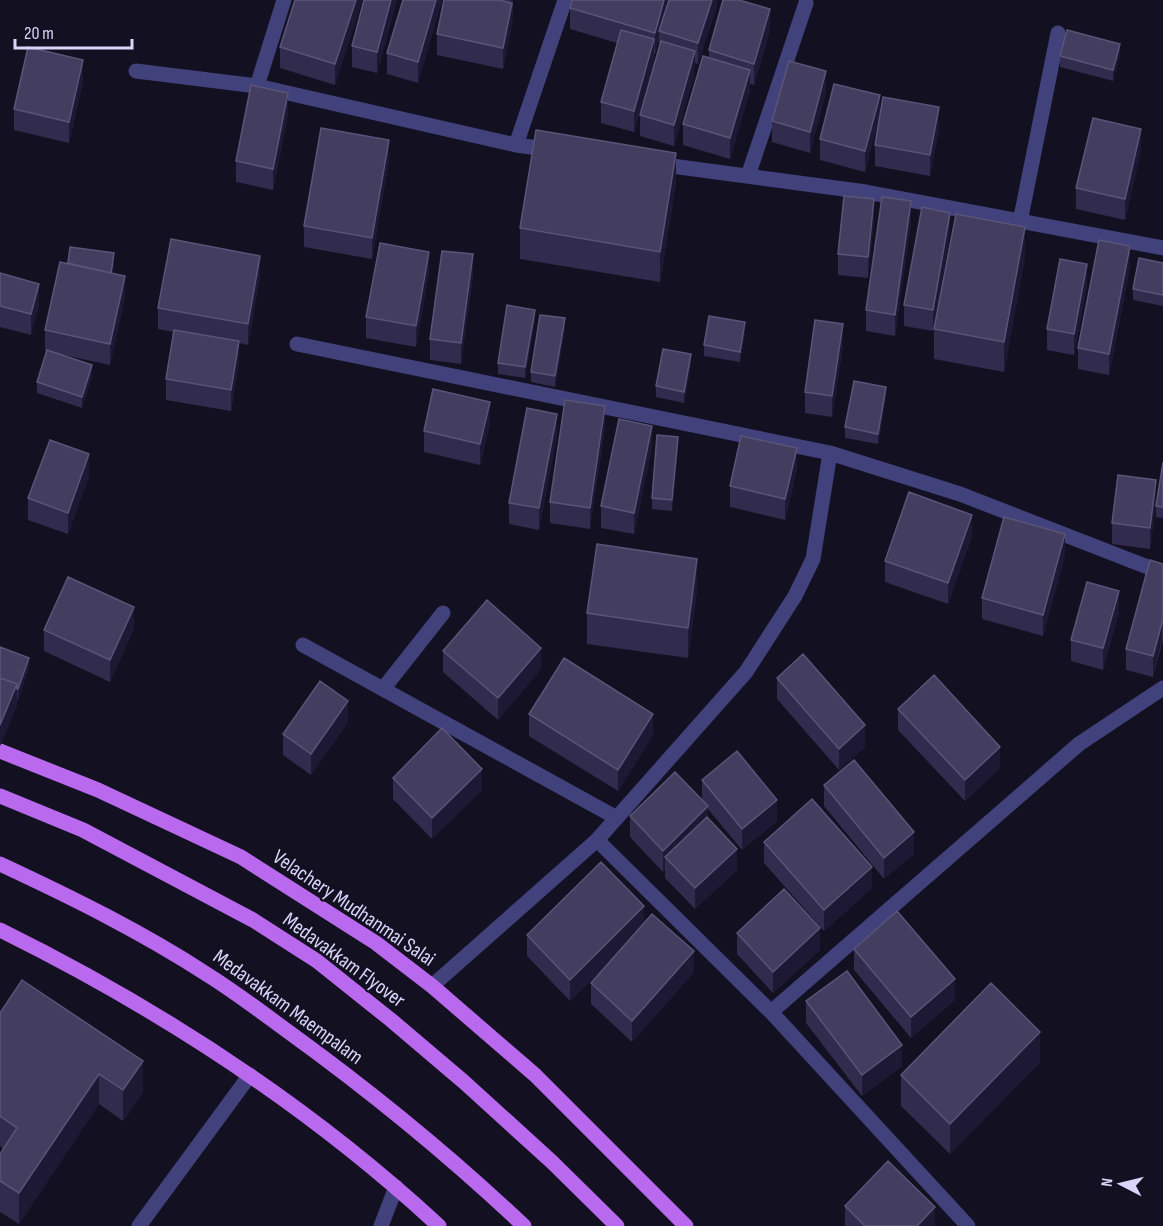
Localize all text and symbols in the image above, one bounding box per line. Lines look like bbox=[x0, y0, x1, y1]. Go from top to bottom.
scale bar bbox=[15, 12, 132, 50]
text: 20 m bbox=[24, 23, 54, 44]
street label: Velachery Mudhanmai Salai bbox=[268, 844, 440, 972]
street label: Medavakkam Flyover bbox=[278, 907, 410, 1013]
street label: Medavakkam Maempalam bbox=[208, 944, 368, 1070]
north arrow bbox=[1091, 1154, 1151, 1214]
text: N bbox=[1098, 1177, 1118, 1188]

